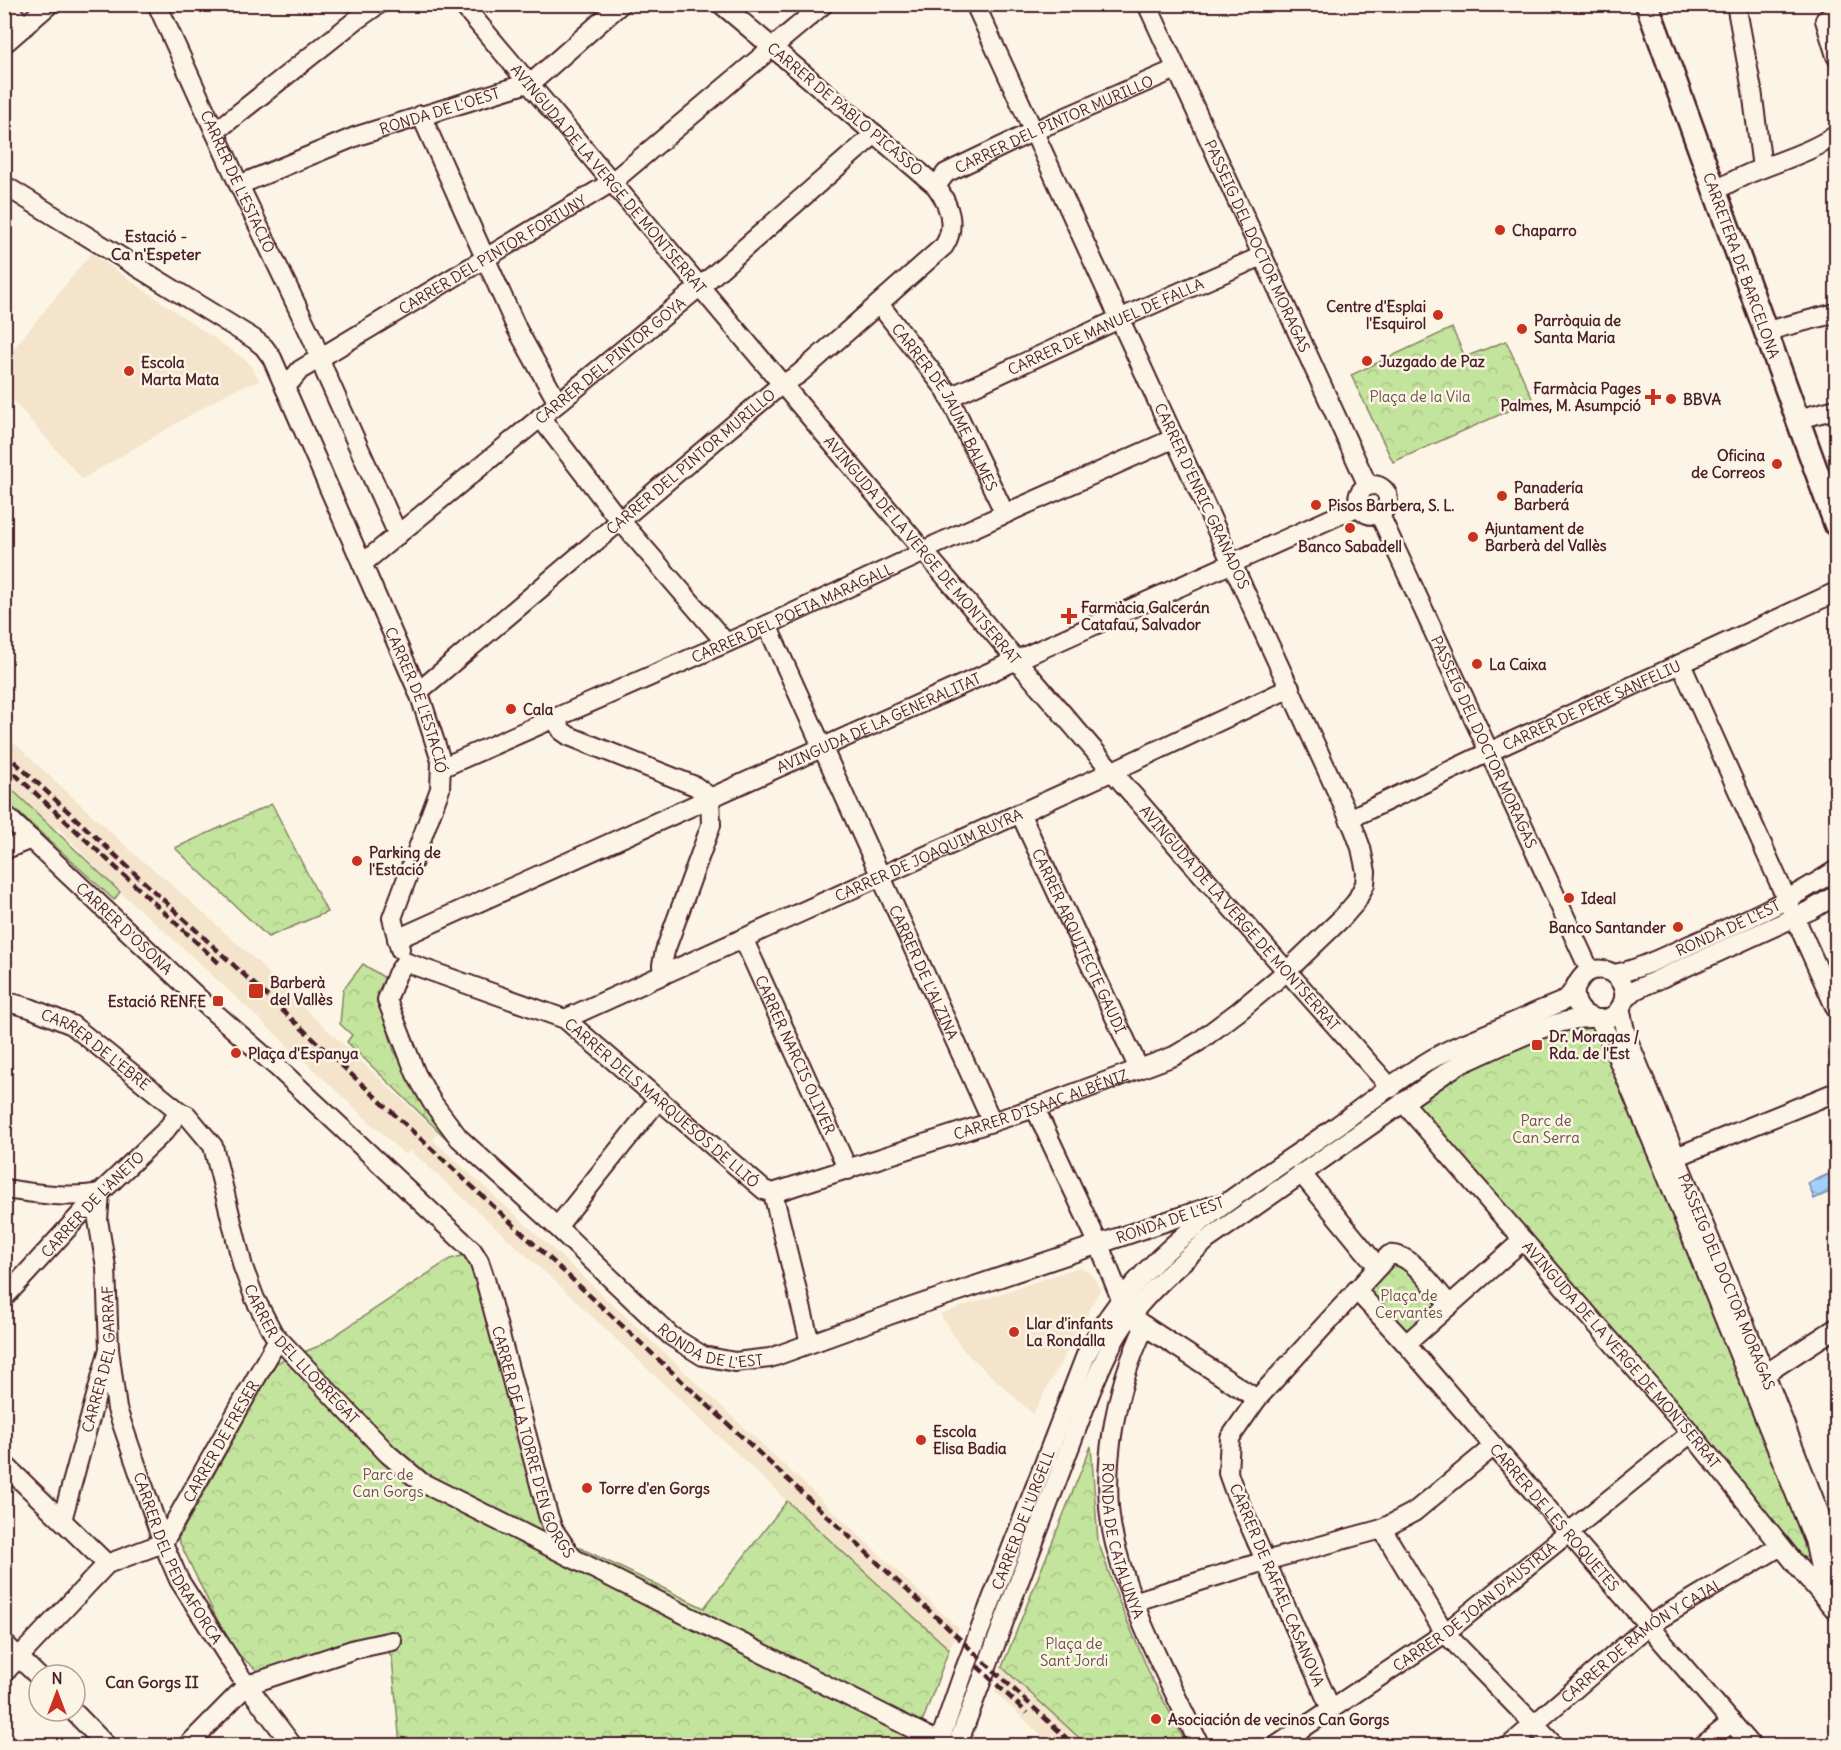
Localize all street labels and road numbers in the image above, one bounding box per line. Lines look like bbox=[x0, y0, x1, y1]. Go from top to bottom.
street label: CARRER DE PABLO PICASSO bbox=[763, 38, 927, 180]
street label: AVINGUDA DE LA VERGE DE MONTSERRAT bbox=[507, 60, 711, 297]
street label: CARRER DEL PINTOR MURILLO bbox=[952, 71, 1156, 177]
street label: RONDA DE L'OEST bbox=[377, 83, 502, 138]
street label: CARRER DE L'ESTACIÓ bbox=[197, 107, 280, 256]
street label: PASSEIG DEL DOCTOR MORAGAS bbox=[1201, 136, 1315, 355]
street label: CARRETERA DE BARCELONA bbox=[1699, 170, 1784, 361]
street label: CARRER DEL PINTOR FORTUNY bbox=[395, 190, 590, 318]
street label: CARRER DE MANUEL DE FALLA bbox=[1004, 273, 1207, 379]
street label: CARRER DEL PINTOR GOYA bbox=[531, 293, 690, 428]
street label: CARRER DE JAUME BALMES bbox=[888, 319, 1002, 494]
street label: CARRER DEL PINTOR MURILLO bbox=[602, 384, 779, 538]
street label: CARRER D'ENRIC GRANADOS bbox=[1150, 400, 1254, 592]
street label: AVINGUDA DE LA VERGE DE MONTSERRAT bbox=[820, 432, 1025, 668]
street label: CARRER DEL POETA MARAGALL bbox=[688, 558, 896, 667]
street label: CARRER DE L'ESTACIÓ bbox=[381, 624, 451, 774]
street label: PASSEIG DEL DOCTOR MORAGAS bbox=[1427, 633, 1542, 851]
street label: CARRER DE PERE SANFELIU bbox=[1499, 656, 1684, 754]
street label: AVINGUDA DE LA GENERALITAT bbox=[774, 668, 984, 776]
street label: AVINGUDA DE LA VERGE DE MONTSERRAT bbox=[1136, 801, 1344, 1034]
street label: CARRER DE JOAQUIM RUYRA bbox=[832, 804, 1026, 905]
street label: CARRER ARQUITECTE GAUDÍ bbox=[1028, 845, 1131, 1036]
street label: CARRER D'OSONA bbox=[72, 878, 177, 978]
street label: RONDA DE L'EST bbox=[1672, 895, 1783, 960]
street label: CARRER DE L'ALZINA bbox=[885, 902, 963, 1043]
street label: CARRER NARCIS OLIVER bbox=[752, 972, 840, 1138]
street label: CARRER DE L'EBRE bbox=[38, 1004, 154, 1094]
street label: CARRER DELS MARQUESOS DE LLIÓ bbox=[561, 1014, 764, 1191]
street label: CARRER D'ISAAC ALBÉNIZ bbox=[951, 1064, 1131, 1143]
street label: CARRER DE L'ANETO bbox=[37, 1147, 148, 1261]
street label: PASSEIG DEL DOCTOR MORAGAS bbox=[1674, 1171, 1780, 1392]
street label: RONDA DE L'EST bbox=[1114, 1193, 1227, 1247]
street label: AVINGUDA DE LA VERGE DE MONTSERRAT bbox=[1519, 1237, 1725, 1472]
street label: CARRER DEL LLOBREGAT bbox=[241, 1281, 363, 1427]
street label: CARRER DEL GARRAF bbox=[77, 1285, 119, 1435]
street label: RONDA DE L'EST bbox=[654, 1319, 764, 1372]
street label: CARRER DE LA TORRE D'EN GORGS bbox=[488, 1324, 579, 1561]
street label: CARRER DE FRESER bbox=[179, 1376, 263, 1505]
street label: CARRER DE LES ROQUETES bbox=[1486, 1439, 1624, 1595]
street label: CARRER DE L'URGELL bbox=[987, 1446, 1058, 1592]
street label: RONDA DE CATALUNYA bbox=[1099, 1462, 1149, 1622]
street label: CARRER DEL PEDRAFORCA bbox=[130, 1470, 227, 1648]
street label: CARRER DE RAFAEL CASANOVA bbox=[1226, 1481, 1329, 1690]
street label: CARRER DE JOAN D'AUSTRIA bbox=[1389, 1537, 1560, 1675]
street label: CARRER DE RAMÓN Y CAJAL bbox=[1557, 1574, 1726, 1707]

